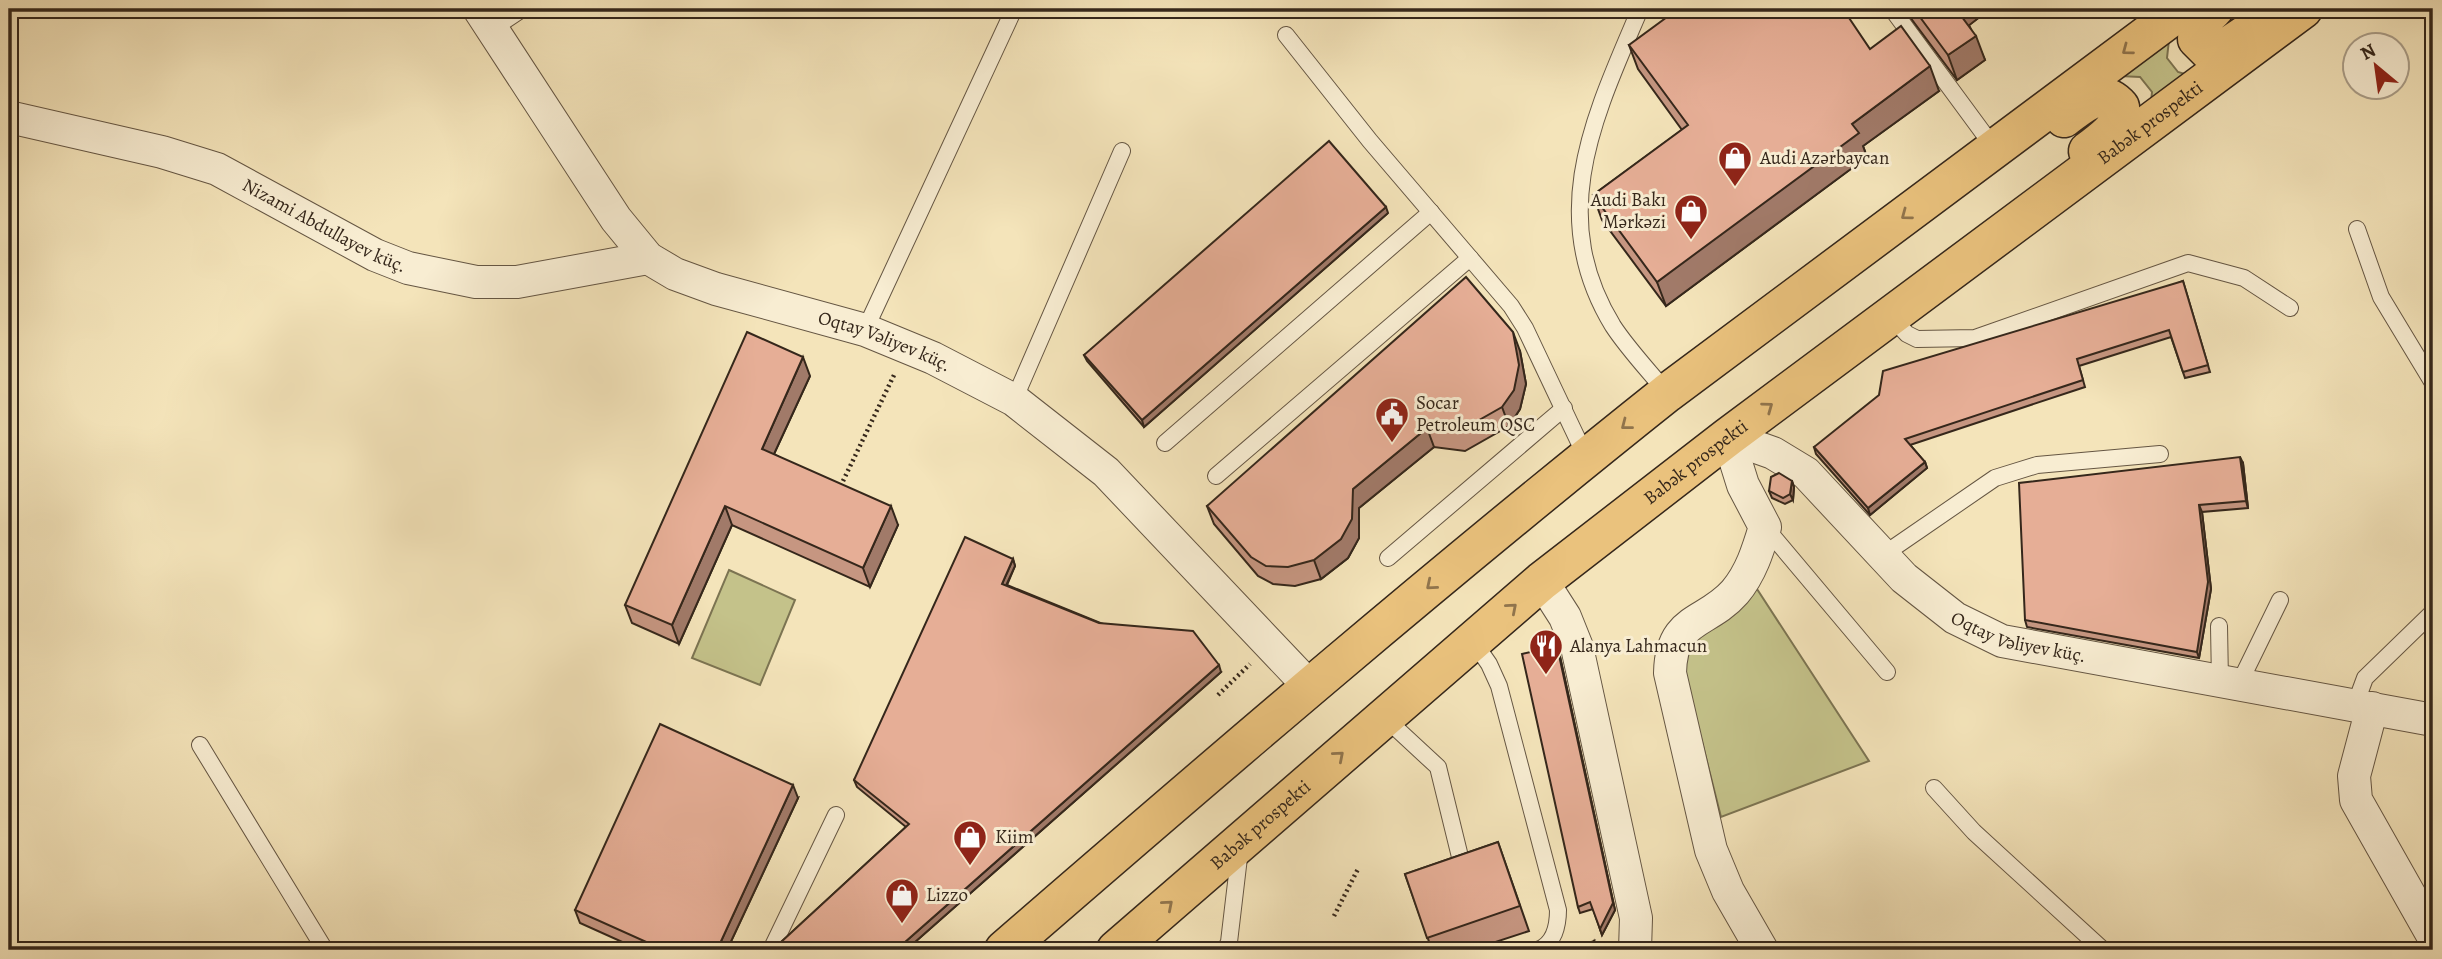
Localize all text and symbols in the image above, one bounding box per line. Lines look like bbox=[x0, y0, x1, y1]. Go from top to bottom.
north arrow bbox=[2340, 32, 2410, 102]
text: N bbox=[2356, 37, 2381, 67]
one-way arrow bbox=[2122, 41, 2135, 54]
street label: Babək prospekti bbox=[2092, 75, 2208, 171]
shop icon: Audi Azərbaycan bbox=[1716, 139, 1754, 188]
place label: Audi Azərbaycan bbox=[1759, 145, 1889, 171]
street label: Nizami Abdullayev küç. bbox=[238, 172, 410, 279]
place label: Audi Bakı Mərkəzi bbox=[1590, 187, 1666, 235]
shop icon: Audi Bakı Mərkəzi bbox=[1672, 192, 1710, 241]
one-way arrow bbox=[1901, 207, 1913, 219]
street label: Oqtay Vəliyev küç. bbox=[815, 305, 956, 378]
place label: Socar Petroleum QSC bbox=[1416, 390, 1535, 438]
public building icon: Socar Petroleum QSC bbox=[1373, 395, 1411, 444]
one-way arrow bbox=[1760, 403, 1773, 416]
street label: Babək prospekti bbox=[1638, 413, 1753, 511]
one-way arrow bbox=[1621, 417, 1633, 430]
one-way arrow bbox=[1427, 577, 1440, 589]
one-way arrow bbox=[1503, 604, 1516, 616]
street label: Oqtay Vəliyev küç. bbox=[1946, 605, 2088, 669]
restaurant icon: Alanya Lahmacun bbox=[1527, 627, 1565, 676]
place label: Alanya Lahmacun bbox=[1569, 633, 1707, 659]
one-way arrow bbox=[1331, 752, 1344, 764]
street label: Babək prospekti bbox=[1204, 774, 1316, 876]
shop icon: Kiim bbox=[951, 818, 989, 867]
place label: Kiim bbox=[995, 824, 1034, 850]
shop icon: Lizzo bbox=[883, 876, 921, 925]
place label: Lizzo bbox=[926, 882, 968, 908]
one-way arrow bbox=[1159, 901, 1172, 913]

